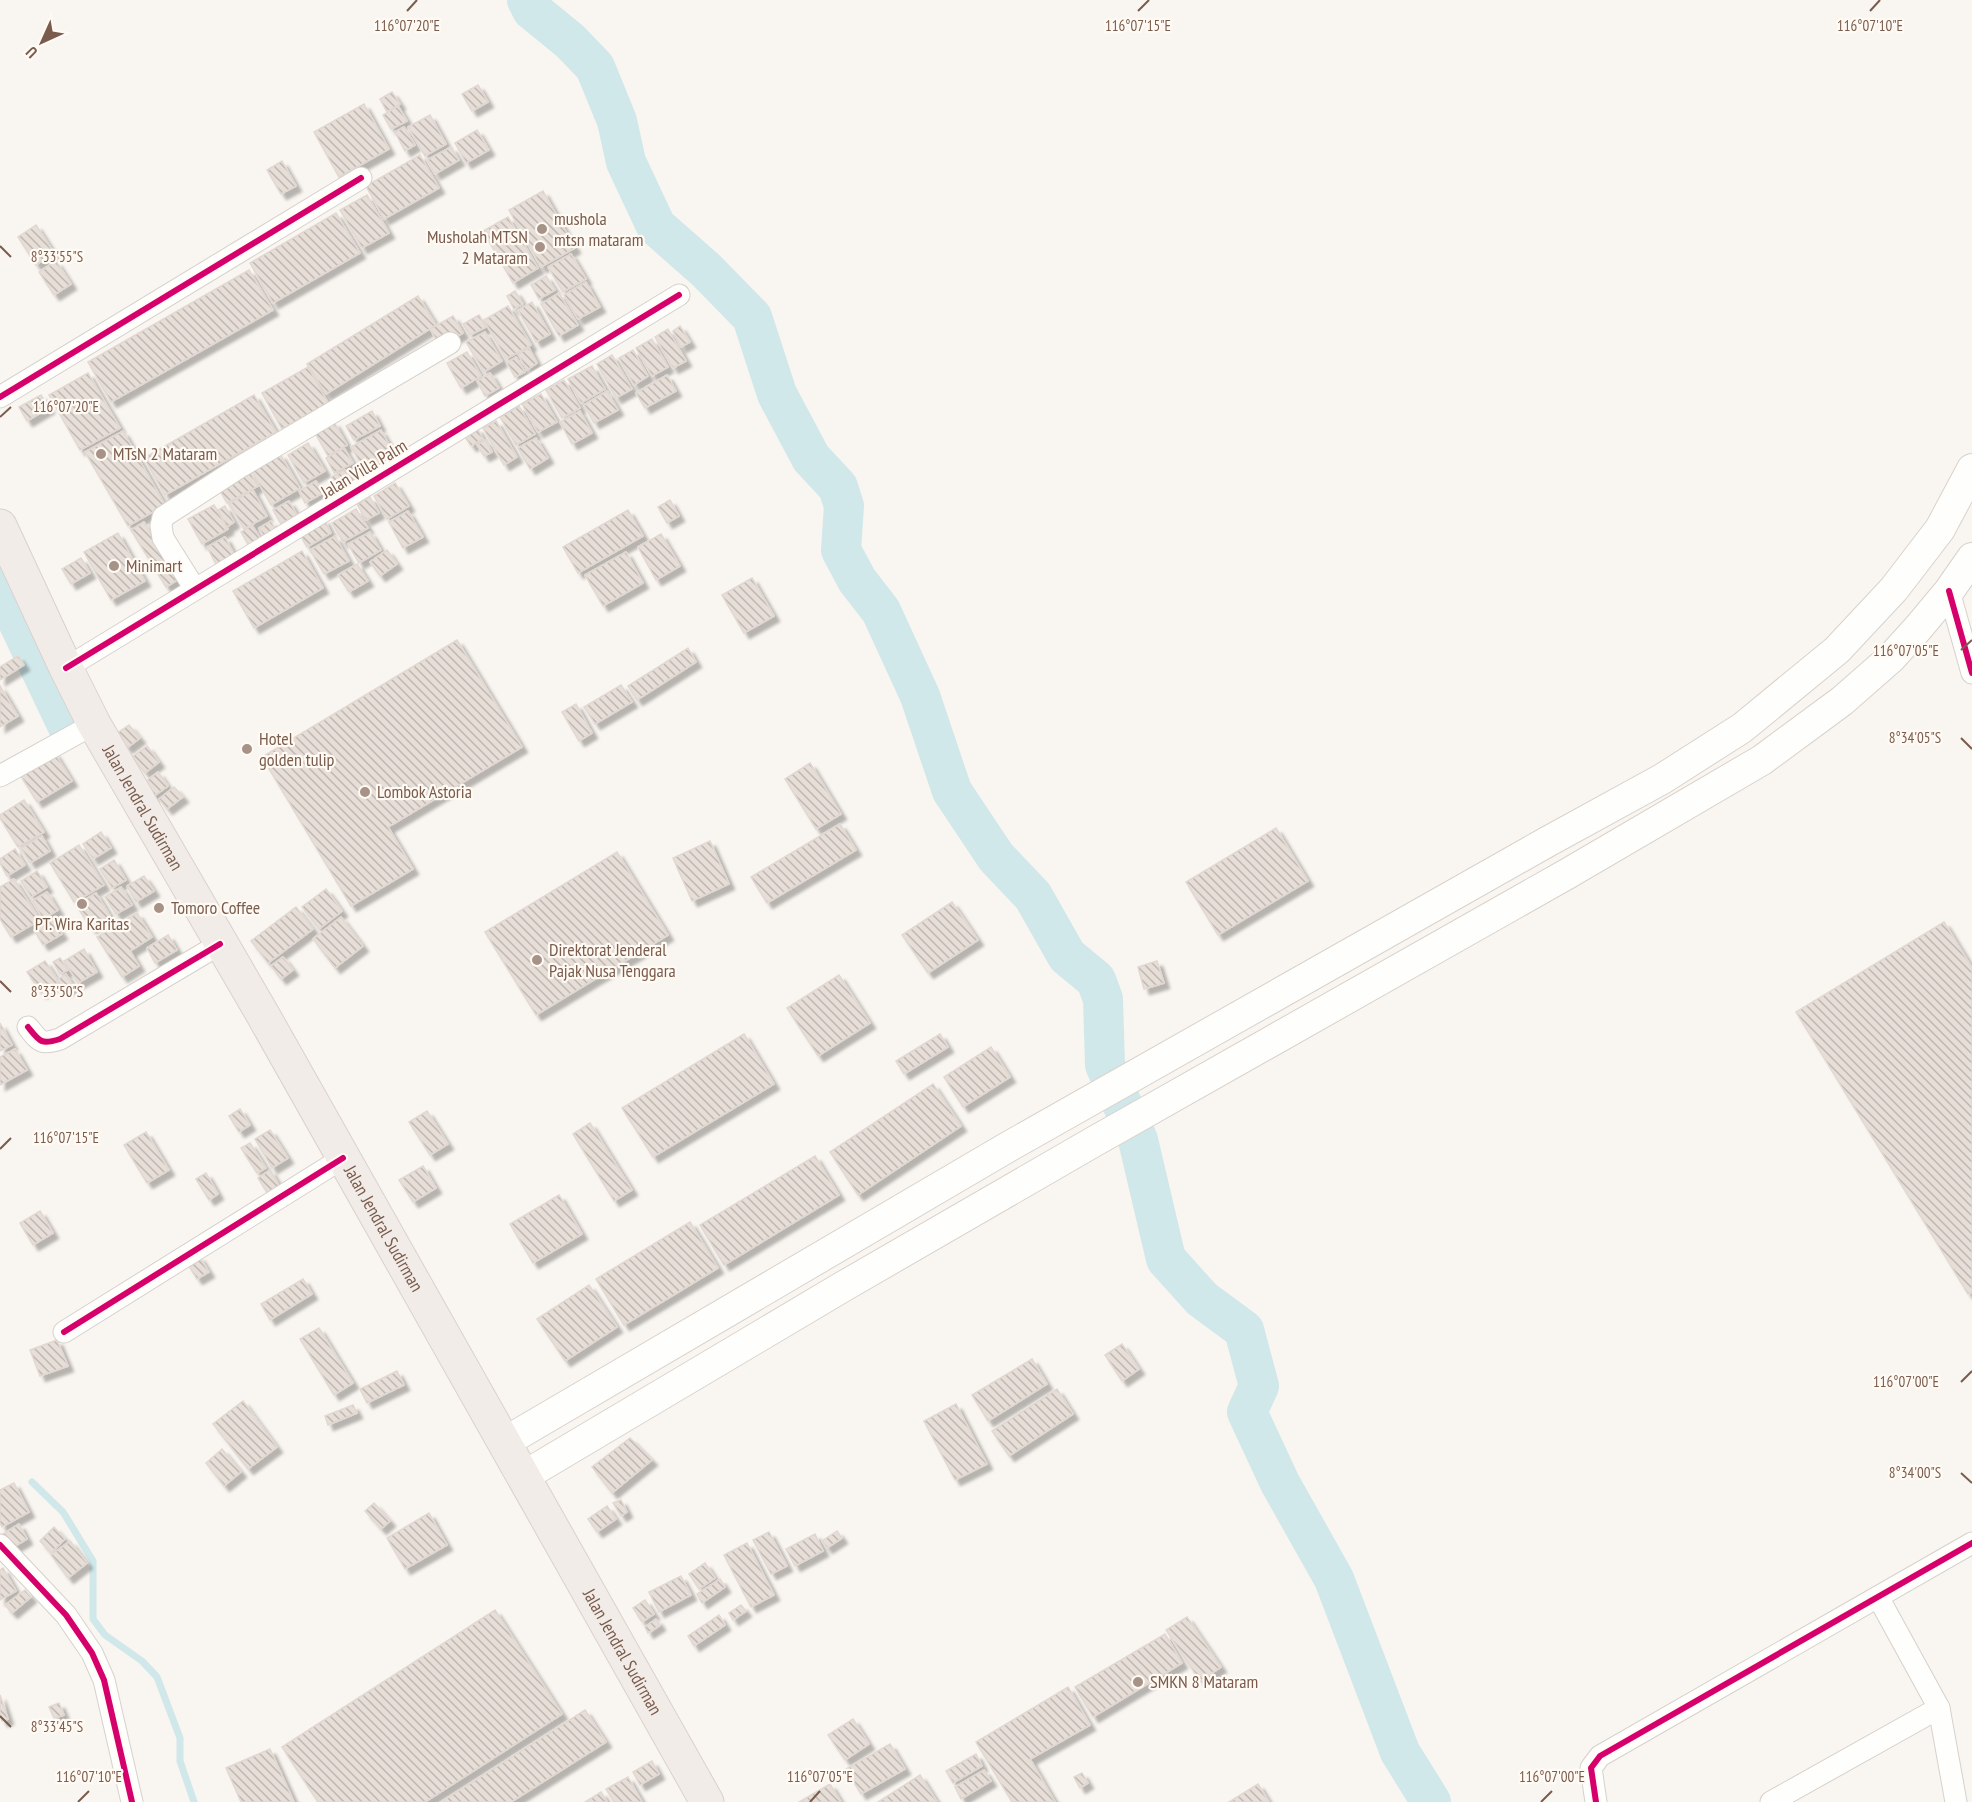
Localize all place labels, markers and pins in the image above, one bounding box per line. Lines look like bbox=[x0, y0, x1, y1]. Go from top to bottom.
place label: mushola mtsn mataram bbox=[554, 207, 643, 251]
marker: mushola mtsn mataram bbox=[535, 222, 549, 236]
place label: Musholah MTSN 2 Mataram bbox=[427, 225, 528, 269]
marker: Musholah MTSN 2 Mataram bbox=[533, 240, 547, 254]
place label: MTsN 2 Mataram bbox=[113, 442, 217, 465]
marker: MTsN 2 Mataram bbox=[94, 447, 108, 461]
place label: Minimart bbox=[126, 554, 182, 577]
marker: Minimart bbox=[107, 559, 121, 573]
place label: Hotel golden tulip bbox=[259, 727, 335, 771]
marker: Hotel golden tulip bbox=[240, 742, 254, 756]
place label: Lombok Astoria bbox=[377, 780, 472, 803]
marker: Lombok Astoria bbox=[358, 785, 372, 799]
place label: Tomoro Coffee bbox=[171, 896, 260, 919]
marker: PT. Wira Karitas bbox=[75, 897, 89, 911]
marker: Tomoro Coffee bbox=[152, 901, 166, 915]
place label: PT. Wira Karitas bbox=[35, 912, 129, 935]
place label: Direktorat Jenderal Pajak Nusa Tenggara bbox=[549, 938, 676, 982]
marker: Direktorat Jenderal Pajak Nusa Tenggara bbox=[530, 953, 544, 967]
place label: SMKN 8 Mataram bbox=[1150, 1670, 1258, 1693]
marker: SMKN 8 Mataram bbox=[1131, 1675, 1145, 1689]

